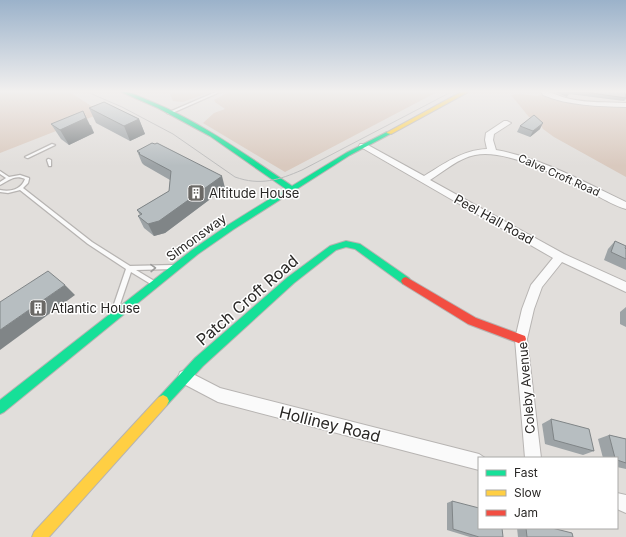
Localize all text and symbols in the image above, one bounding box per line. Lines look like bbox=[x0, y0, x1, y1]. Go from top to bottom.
street label: Calve Croft Road bbox=[516, 151, 602, 199]
building icon: Altitude House bbox=[186, 183, 206, 203]
place label: Altitude House bbox=[209, 185, 299, 201]
street label: Peel Hall Road bbox=[451, 191, 537, 247]
street label: Simonsway bbox=[163, 210, 229, 264]
street label: Patch Croft Road bbox=[192, 250, 302, 350]
one-way arrow bbox=[150, 263, 156, 272]
building icon: Atlantic House bbox=[28, 298, 48, 318]
place label: Atlantic House bbox=[51, 300, 140, 316]
street label: Coleby Avenue bbox=[514, 341, 538, 435]
street label: Holliney Road bbox=[277, 402, 383, 446]
legend bbox=[478, 457, 618, 529]
text: Fast bbox=[514, 465, 538, 480]
text: Slow bbox=[514, 485, 542, 500]
text: Jam bbox=[514, 505, 538, 520]

